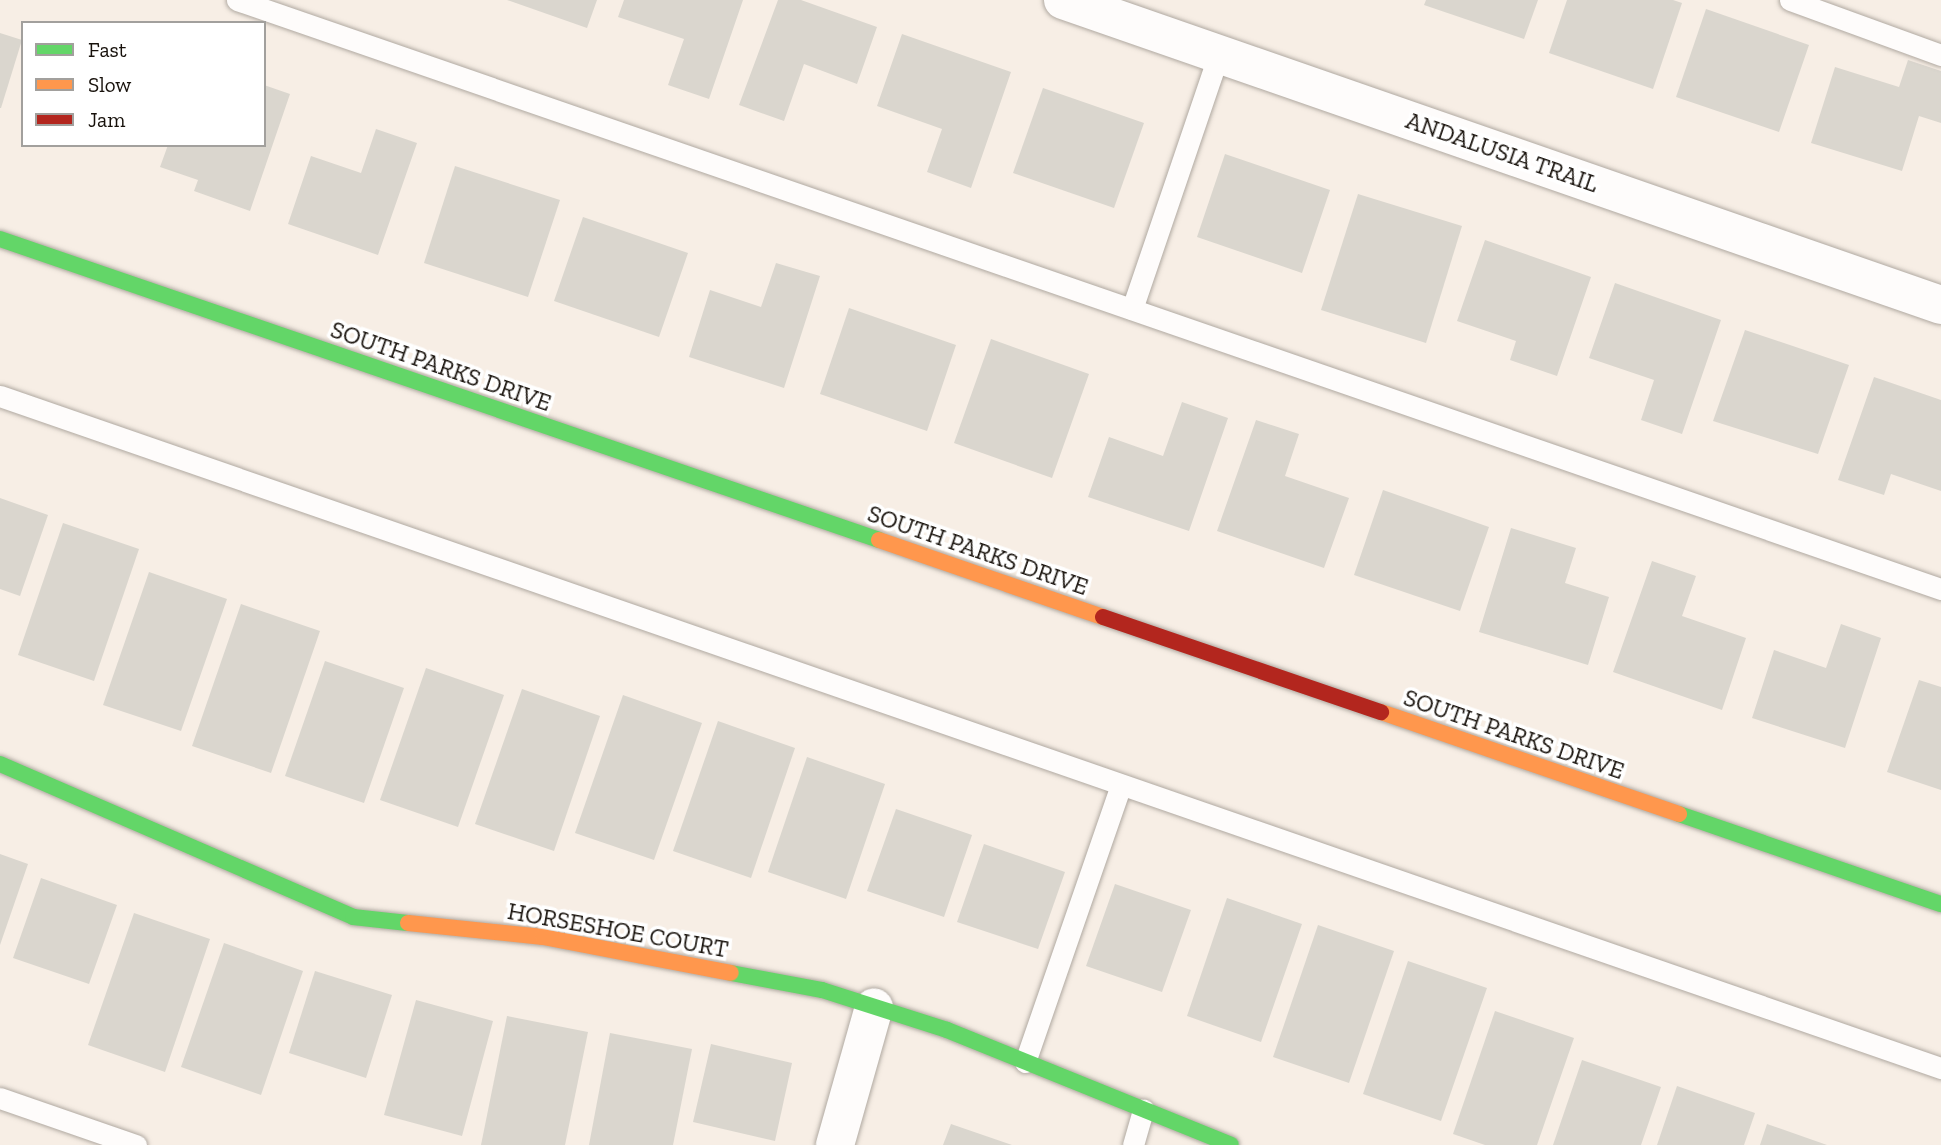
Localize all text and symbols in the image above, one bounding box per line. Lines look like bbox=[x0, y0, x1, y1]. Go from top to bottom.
legend bbox=[21, 21, 266, 147]
text: Fast bbox=[88, 37, 127, 62]
text: Slow bbox=[88, 72, 131, 97]
street label: ANDALUSIA TRAIL bbox=[1402, 105, 1602, 199]
text: Jam bbox=[88, 107, 125, 132]
street label: SOUTH PARKS DRIVE bbox=[327, 315, 555, 417]
street label: SOUTH PARKS DRIVE bbox=[864, 499, 1092, 601]
street label: SOUTH PARKS DRIVE bbox=[1400, 683, 1628, 785]
street label: HORSESHOE COURT bbox=[505, 896, 731, 964]

